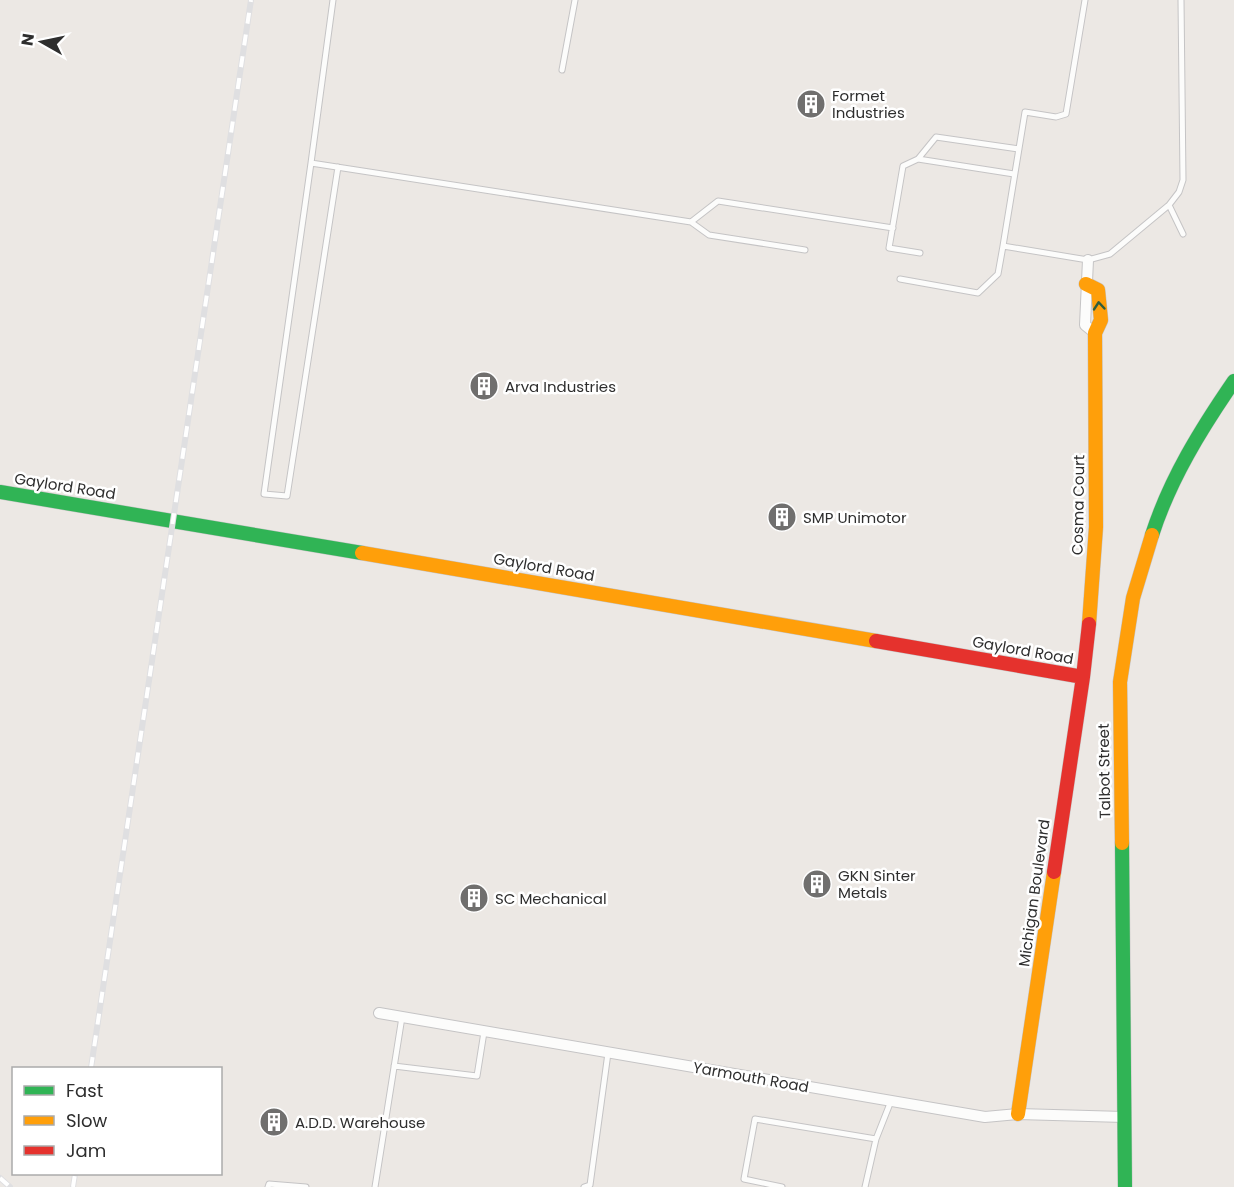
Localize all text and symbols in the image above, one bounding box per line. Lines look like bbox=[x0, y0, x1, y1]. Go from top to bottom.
north arrow bbox=[12, 12, 72, 72]
text: N bbox=[15, 32, 40, 47]
place label: Formet Industries bbox=[832, 85, 905, 123]
building icon: Formet Industries bbox=[795, 88, 827, 120]
one-way arrow bbox=[1093, 301, 1106, 310]
building icon: Arva Industries bbox=[468, 370, 500, 402]
place label: Arva Industries bbox=[505, 376, 616, 397]
street label: Cosma Court bbox=[1067, 455, 1089, 555]
street label: Gaylord Road bbox=[13, 468, 117, 504]
building icon: SMP Unimotor bbox=[766, 501, 798, 533]
place label: SMP Unimotor bbox=[803, 507, 907, 528]
street label: Gaylord Road bbox=[492, 548, 596, 586]
street label: Gaylord Road bbox=[971, 631, 1075, 669]
street label: Talbot Street bbox=[1093, 723, 1115, 819]
street label: Michigan Boulevard bbox=[1013, 818, 1055, 968]
place label: GKN Sinter Metals bbox=[838, 865, 916, 903]
building icon: GKN Sinter Metals bbox=[801, 868, 833, 900]
building icon: SC Mechanical bbox=[458, 882, 490, 914]
place label: SC Mechanical bbox=[495, 888, 607, 909]
street label: Yarmouth Road bbox=[691, 1056, 811, 1098]
legend bbox=[12, 1067, 222, 1175]
text: Fast bbox=[66, 1078, 103, 1103]
building icon: A.D.D. Warehouse bbox=[258, 1106, 290, 1138]
text: Slow bbox=[66, 1108, 108, 1133]
place label: A.D.D. Warehouse bbox=[295, 1112, 425, 1133]
text: Jam bbox=[66, 1138, 106, 1163]

